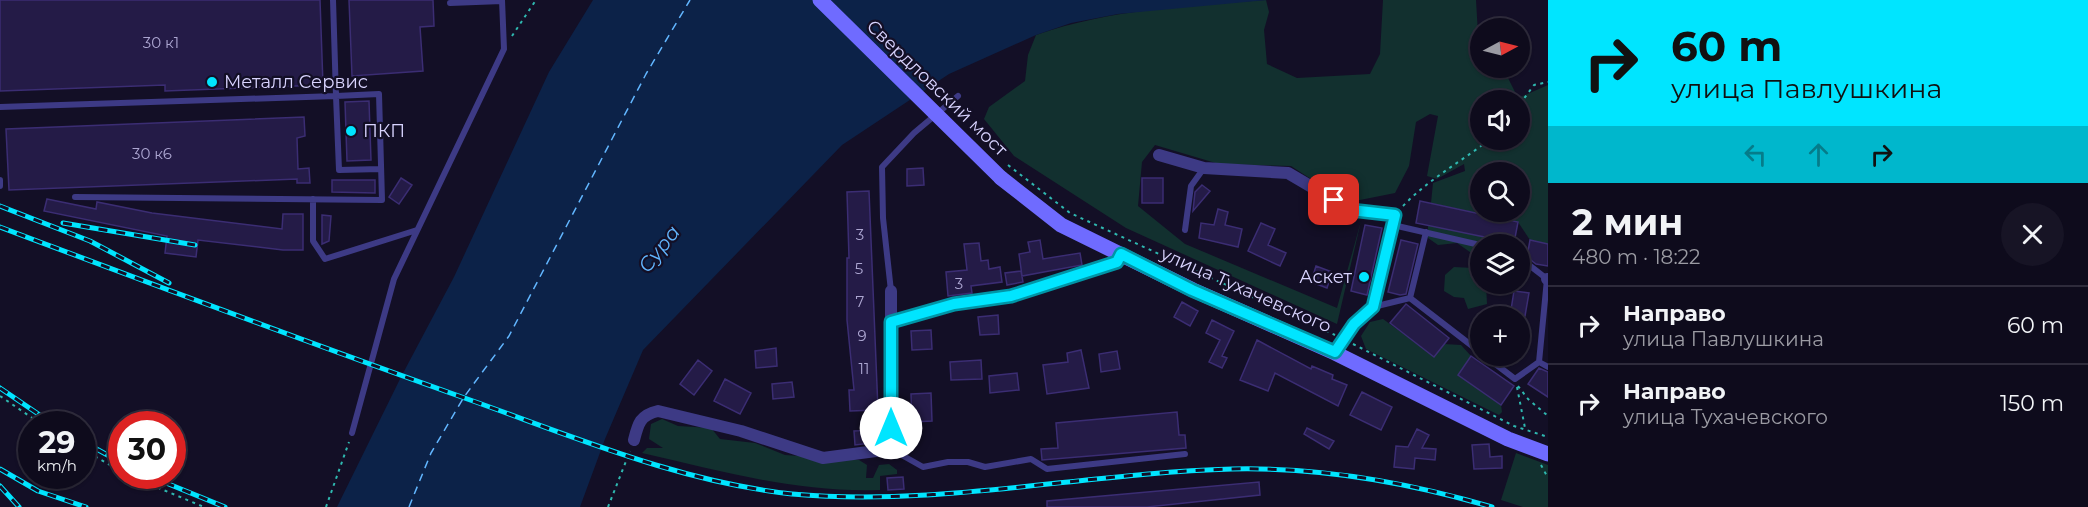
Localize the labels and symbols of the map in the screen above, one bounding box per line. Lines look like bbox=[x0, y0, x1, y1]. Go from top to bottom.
street label: Свердловский мост bbox=[862, 15, 1012, 161]
north arrow bbox=[1470, 18, 1530, 78]
house number: 30 к1 bbox=[143, 33, 179, 52]
place label: Металл Сервис bbox=[224, 71, 368, 93]
marker: Металл Сервис bbox=[205, 75, 219, 89]
place label: ПКП bbox=[363, 120, 405, 142]
marker: ПКП bbox=[344, 124, 358, 138]
house number: 30 к6 bbox=[132, 144, 172, 163]
pin bbox=[1308, 174, 1359, 225]
water label: Сура bbox=[633, 221, 685, 277]
house number: 3 bbox=[856, 225, 864, 244]
street label: улица Тухачевского bbox=[1156, 242, 1335, 338]
house number: 5 bbox=[855, 259, 863, 278]
place label: Аскет bbox=[1299, 266, 1352, 288]
marker: Аскет bbox=[1357, 270, 1371, 284]
house number: 3 bbox=[955, 274, 963, 293]
house number: 7 bbox=[856, 292, 865, 311]
house number: 9 bbox=[857, 326, 867, 345]
house number: 11 bbox=[859, 359, 869, 378]
position arrow bbox=[859, 396, 923, 460]
speed limit sign: 30 bbox=[108, 411, 186, 489]

